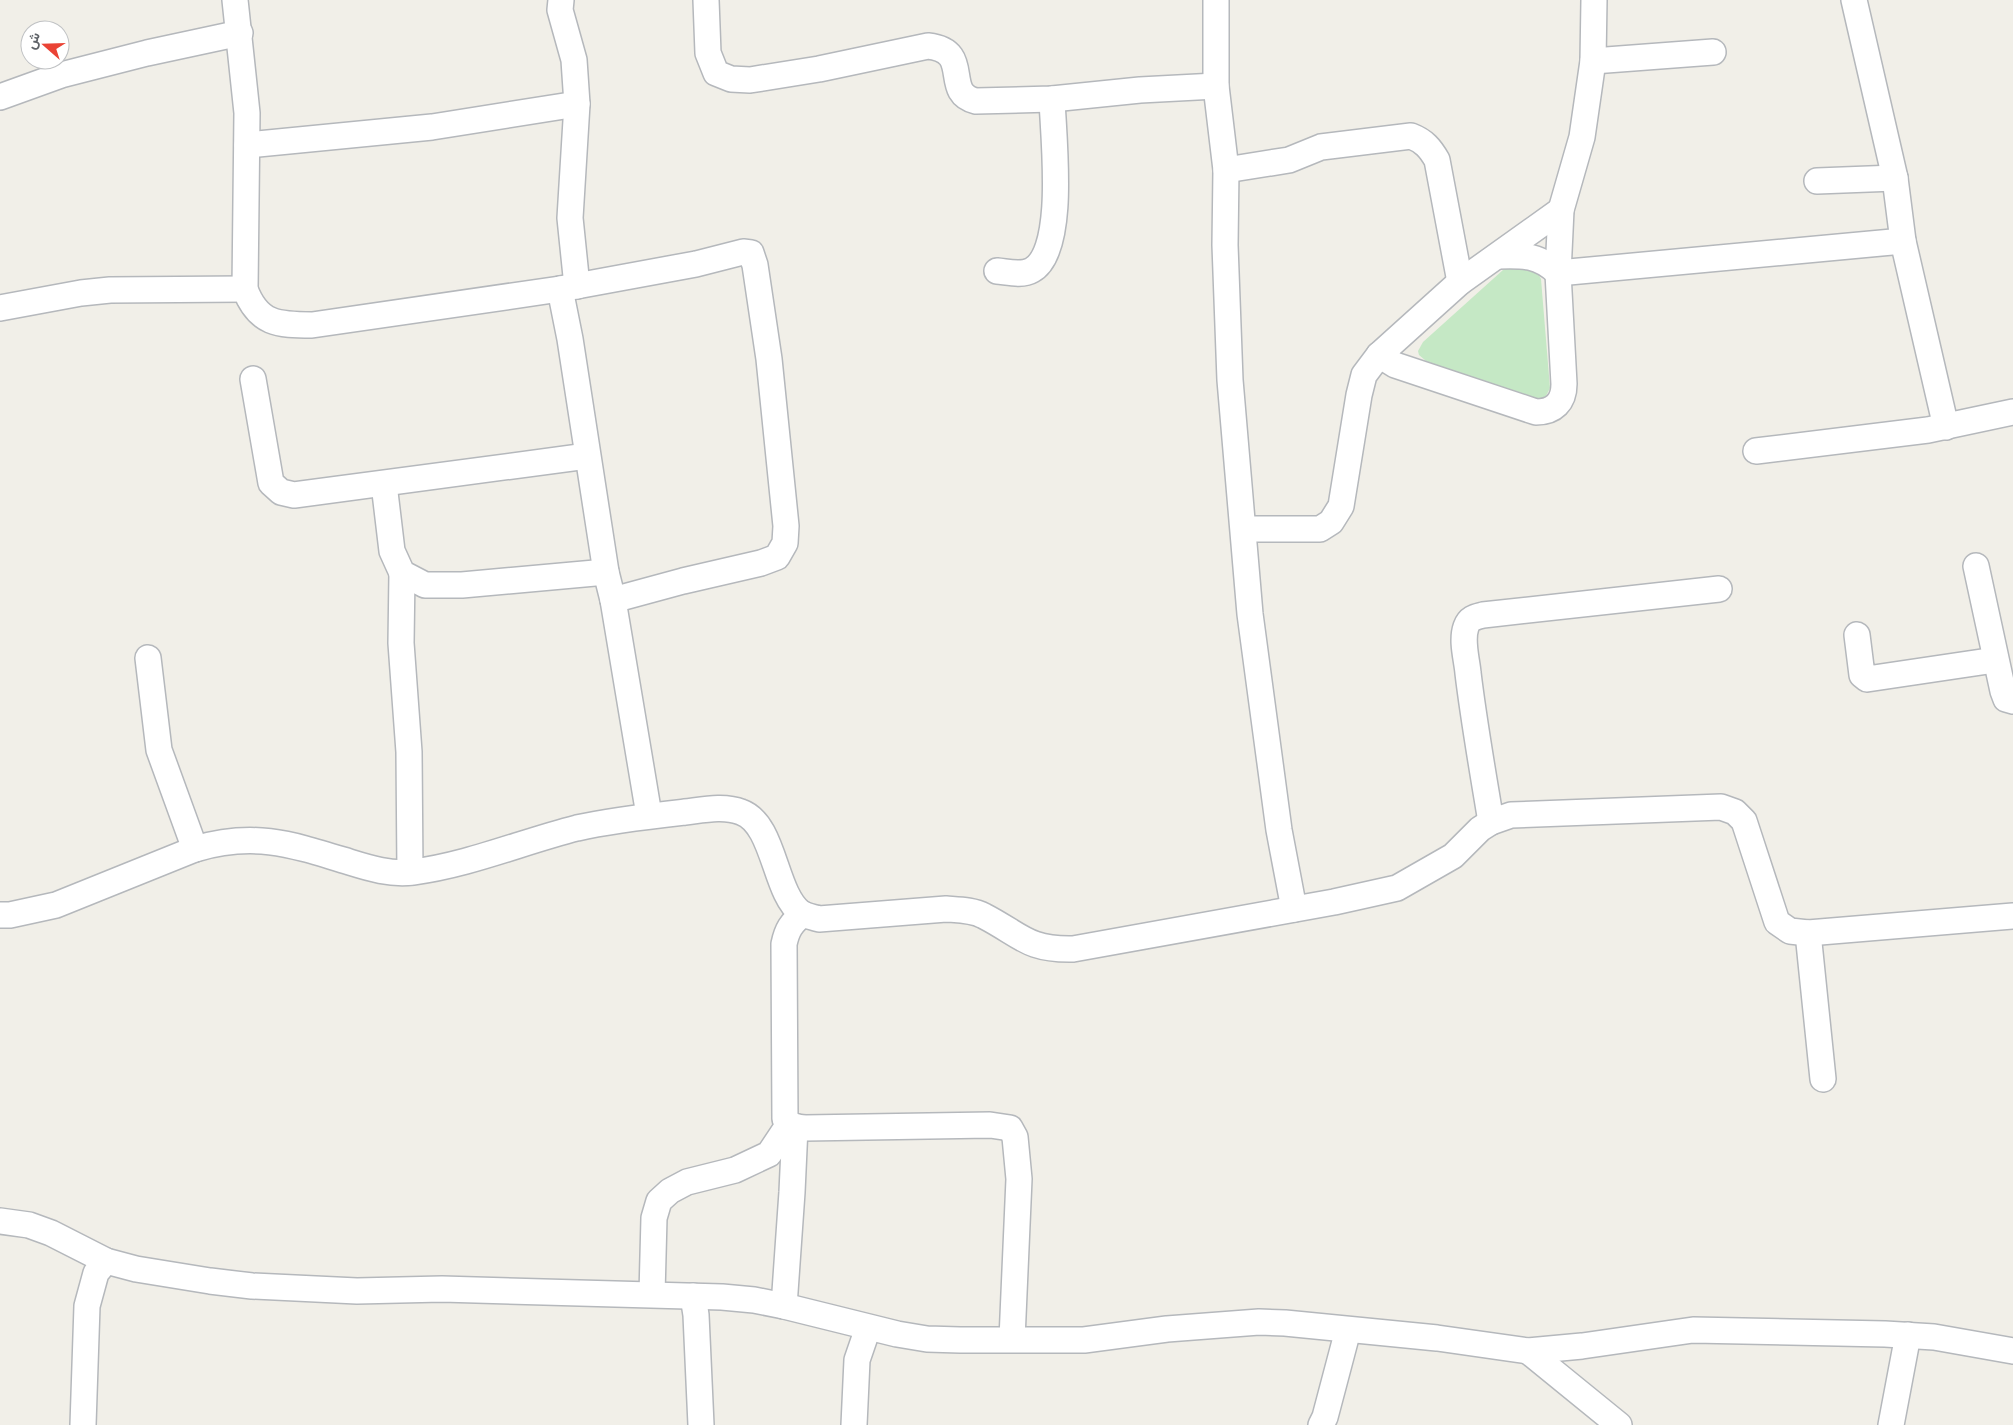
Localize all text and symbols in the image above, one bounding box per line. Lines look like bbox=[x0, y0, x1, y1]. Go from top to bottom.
north arrow bbox=[20, 20, 70, 70]
text: ش bbox=[21, 29, 44, 52]

